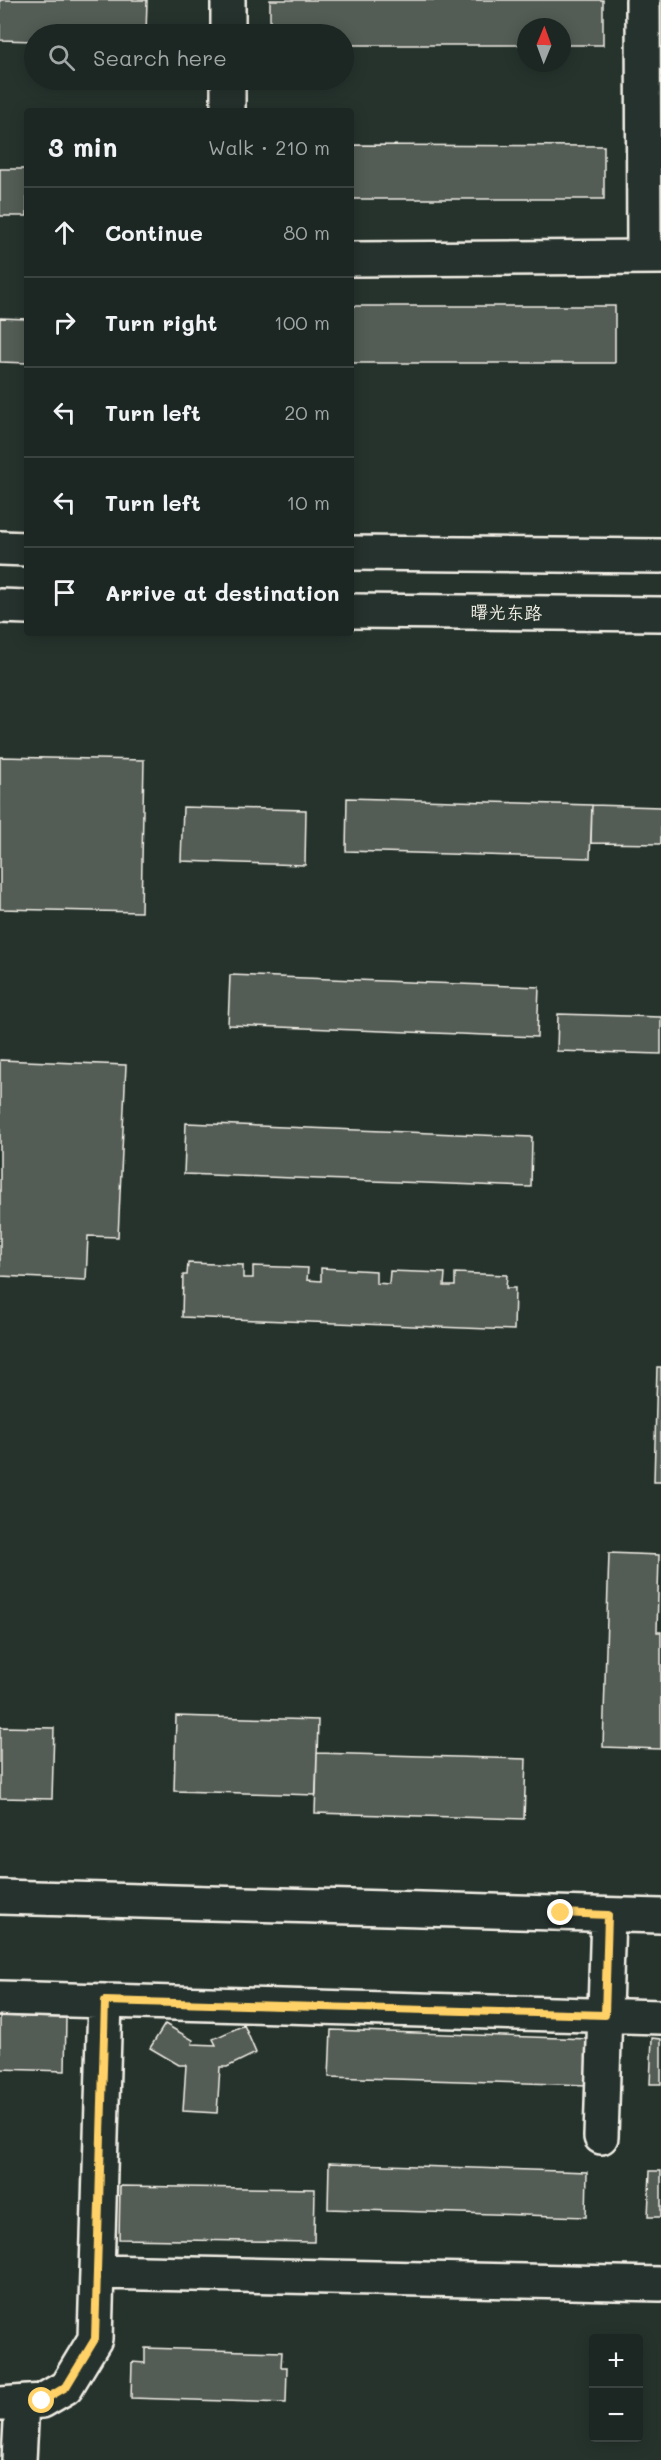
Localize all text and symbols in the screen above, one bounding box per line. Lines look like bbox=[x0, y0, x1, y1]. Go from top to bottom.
north arrow bbox=[517, 18, 571, 72]
search box bbox=[24, 24, 354, 90]
icon: search bbox=[45, 41, 78, 74]
text: Search here bbox=[93, 43, 227, 72]
text: 3 min bbox=[48, 130, 117, 164]
text: Walk · 210 m bbox=[208, 134, 330, 160]
icon: ahead bbox=[48, 216, 81, 249]
text: Continue bbox=[105, 218, 203, 247]
text: 80 m bbox=[283, 219, 330, 245]
icon: right bbox=[48, 306, 81, 339]
text: Turn right bbox=[105, 308, 217, 337]
text: 100 m bbox=[274, 309, 330, 335]
icon: left bbox=[48, 396, 81, 429]
text: Turn left bbox=[105, 398, 201, 427]
text: 20 m bbox=[284, 399, 330, 425]
icon: left bbox=[48, 486, 81, 519]
text: Turn left bbox=[105, 488, 201, 517]
text: 10 m bbox=[286, 489, 330, 515]
icon: arrive bbox=[48, 576, 81, 609]
text: Arrive at destination bbox=[105, 578, 340, 607]
street label: 曙光东路 bbox=[470, 599, 542, 625]
route end bbox=[547, 1899, 573, 1925]
map controls bbox=[589, 2334, 643, 2442]
button: + bbox=[589, 2334, 643, 2388]
route start bbox=[28, 2387, 54, 2413]
button: − bbox=[589, 2388, 643, 2442]

